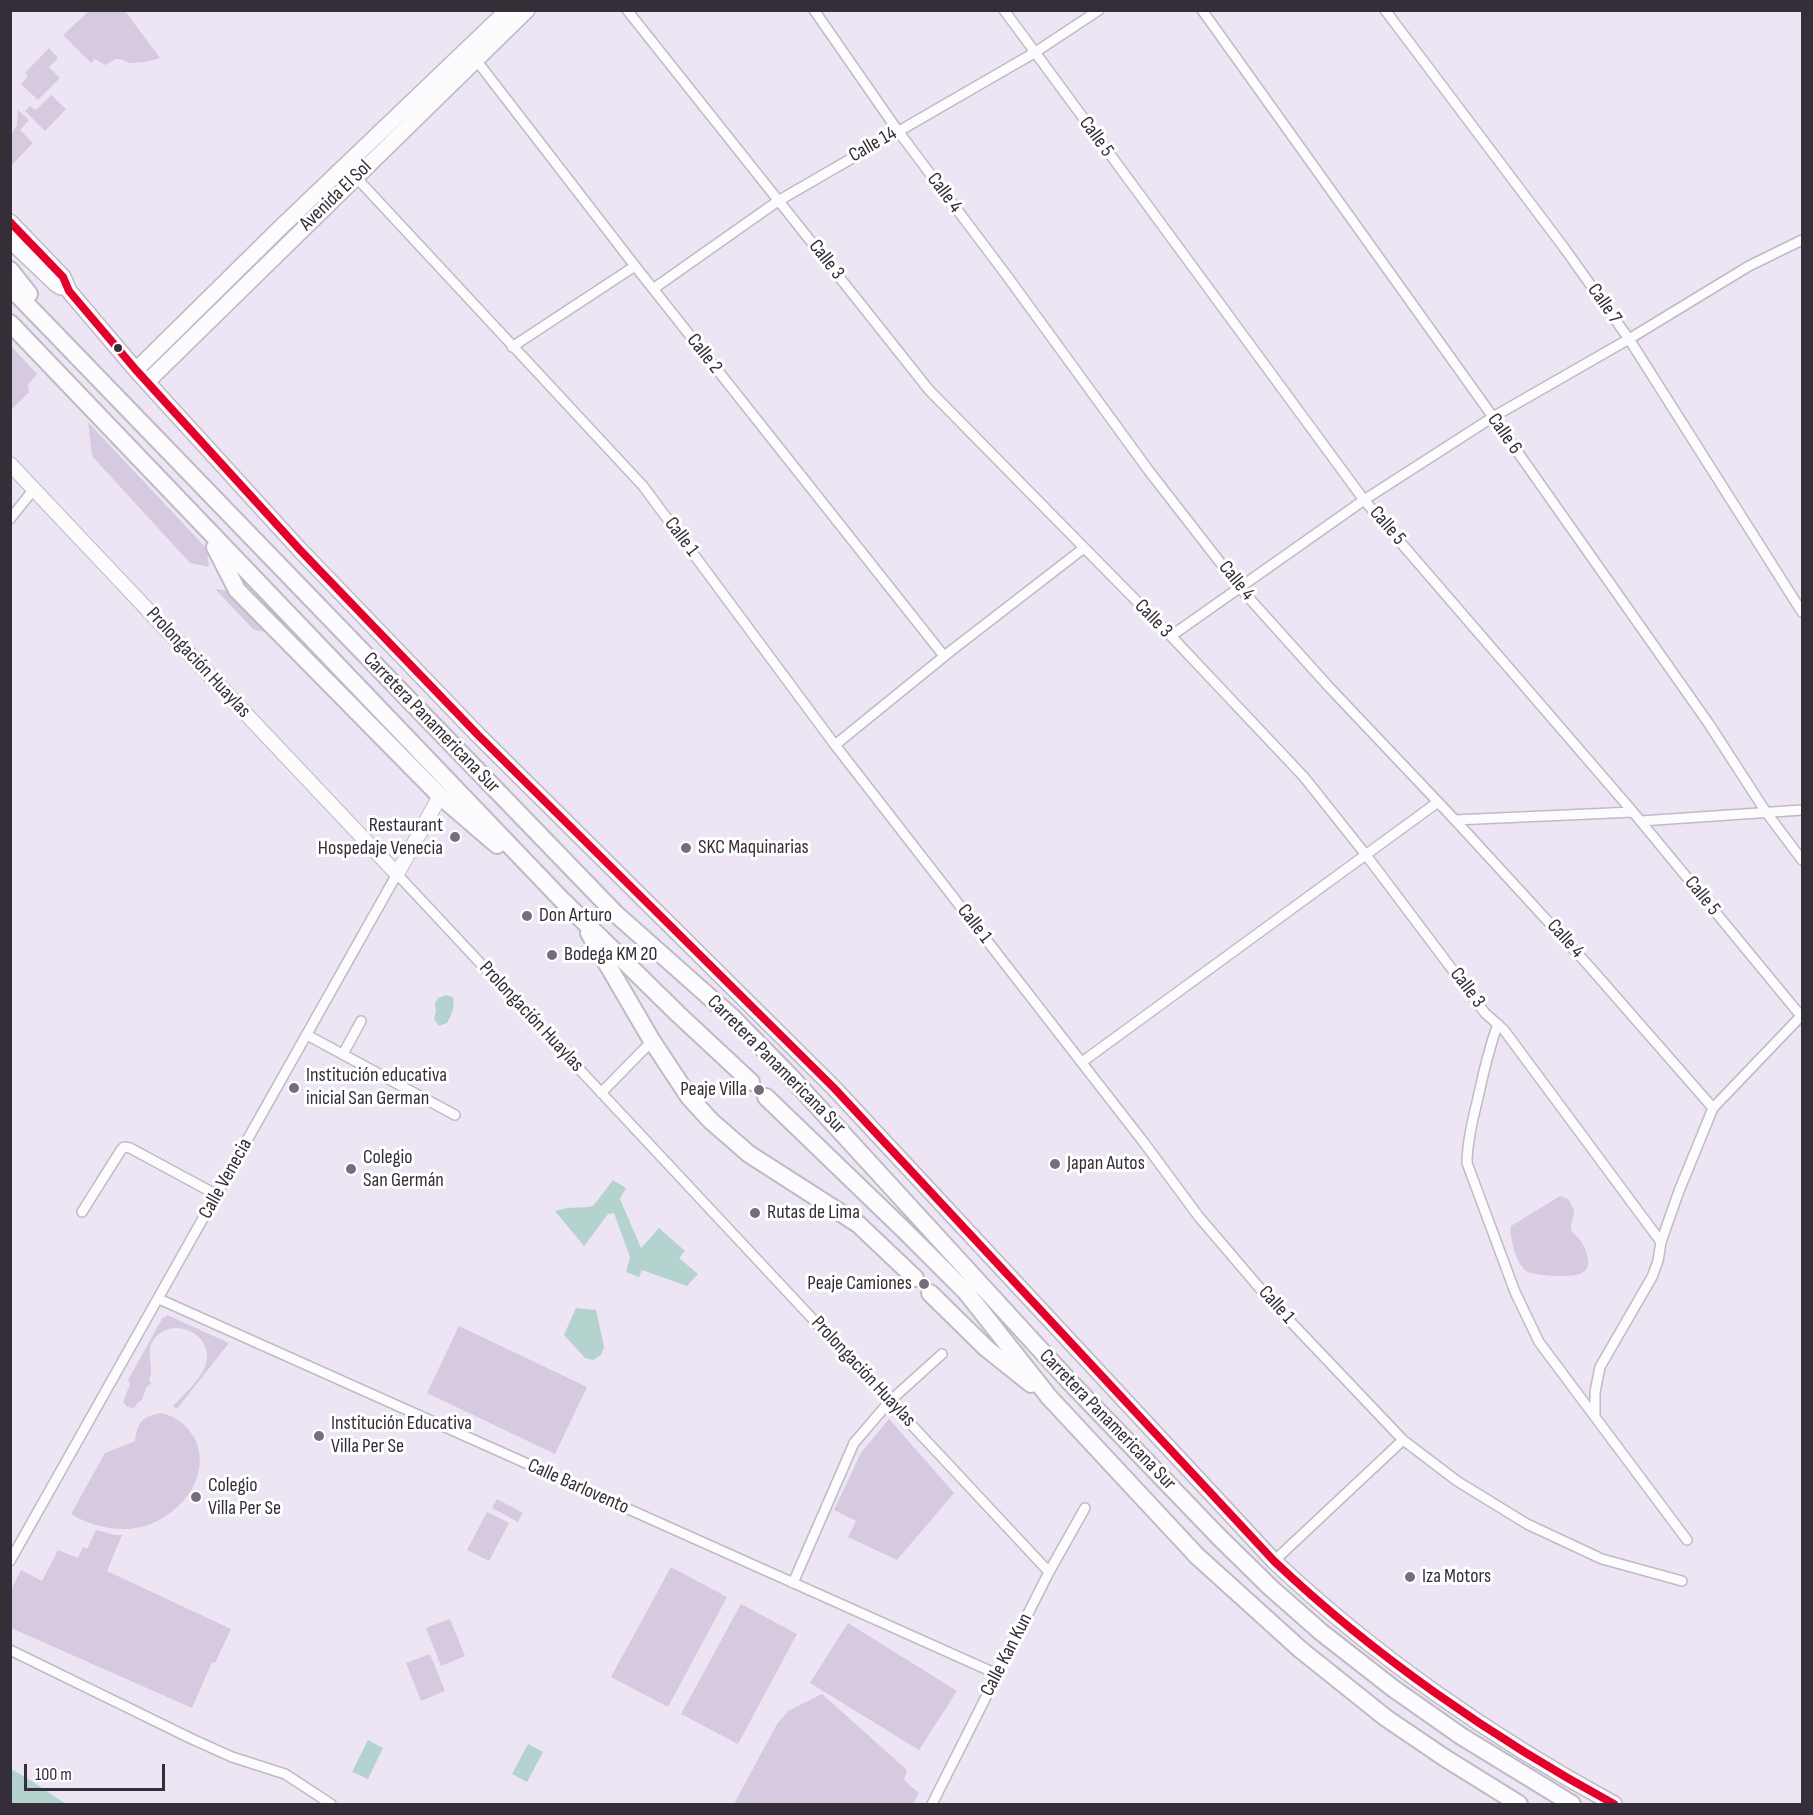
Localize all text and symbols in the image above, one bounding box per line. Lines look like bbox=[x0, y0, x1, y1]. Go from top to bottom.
street label: Calle 5 bbox=[1073, 112, 1119, 162]
street label: Calle 14 bbox=[845, 122, 901, 168]
street label: Avenida El Sol bbox=[295, 156, 377, 236]
street label: Calle 4 bbox=[921, 168, 967, 218]
street label: Calle 3 bbox=[803, 235, 849, 285]
street label: Calle 7 bbox=[1582, 279, 1626, 329]
street label: Calle 2 bbox=[681, 329, 727, 379]
unlabelled marker bbox=[112, 342, 124, 354]
street label: Calle 6 bbox=[1481, 409, 1527, 459]
street label: Calle 5 bbox=[1364, 502, 1410, 550]
street label: Calle 1 bbox=[659, 513, 703, 561]
street label: Calle 4 bbox=[1213, 556, 1259, 606]
street label: Calle 3 bbox=[1129, 595, 1177, 643]
street label: Prolongación Huaylas bbox=[141, 603, 255, 723]
street label: Carretera Panamericana Sur bbox=[358, 648, 504, 798]
place label: Restaurant Hospedaje Venecia bbox=[318, 814, 443, 861]
marker: Restaurant Hospedaje Venecia bbox=[448, 830, 462, 844]
place label: SKC Maquinarias bbox=[698, 836, 809, 860]
marker: SKC Maquinarias bbox=[679, 841, 693, 855]
street label: Calle 5 bbox=[1679, 871, 1725, 921]
street label: Calle 1 bbox=[951, 900, 997, 948]
place label: Don Arturo bbox=[539, 904, 612, 928]
marker: Don Arturo bbox=[520, 909, 534, 923]
street label: Calle 4 bbox=[1541, 915, 1589, 963]
place label: Bodega KM 20 bbox=[564, 943, 657, 967]
marker: Bodega KM 20 bbox=[545, 948, 559, 962]
street label: Prolongación Huaylas bbox=[474, 957, 588, 1077]
street label: Calle 3 bbox=[1444, 963, 1490, 1013]
street label: Carretera Panamericana Sur bbox=[702, 991, 850, 1139]
place label: Institución educativa inicial San German bbox=[306, 1064, 447, 1111]
place label: Peaje Villa bbox=[680, 1078, 747, 1102]
marker: Institución educativa inicial San German bbox=[287, 1081, 301, 1095]
marker: Peaje Villa bbox=[752, 1083, 766, 1097]
street label: Calle Venecia bbox=[194, 1135, 258, 1223]
place label: Colegio San Germán bbox=[363, 1146, 444, 1193]
place label: Japan Autos bbox=[1067, 1152, 1145, 1176]
marker: Japan Autos bbox=[1048, 1157, 1062, 1171]
marker: Colegio San Germán bbox=[344, 1162, 358, 1176]
place label: Rutas de Lima bbox=[767, 1201, 860, 1225]
marker: Rutas de Lima bbox=[748, 1206, 762, 1220]
place label: Peaje Camiones bbox=[807, 1272, 912, 1296]
marker: Peaje Camiones bbox=[917, 1277, 931, 1291]
street label: Calle 1 bbox=[1253, 1281, 1299, 1329]
street label: Prolongación Huaylas bbox=[806, 1312, 920, 1432]
street label: Carretera Panamericana Sur bbox=[1034, 1345, 1180, 1495]
place label: Institución Educativa Villa Per Se bbox=[331, 1412, 472, 1459]
marker: Institución Educativa Villa Per Se bbox=[312, 1429, 326, 1443]
street label: Calle Barlovento bbox=[524, 1454, 632, 1520]
place label: Colegio Villa Per Se bbox=[208, 1474, 281, 1521]
marker: Colegio Villa Per Se bbox=[189, 1490, 203, 1504]
place label: Iza Motors bbox=[1422, 1565, 1491, 1589]
marker: Iza Motors bbox=[1403, 1570, 1417, 1584]
street label: Calle Kan Kun bbox=[976, 1610, 1038, 1700]
scale bar bbox=[27, 1752, 168, 1790]
text: 100 m bbox=[35, 1764, 72, 1785]

